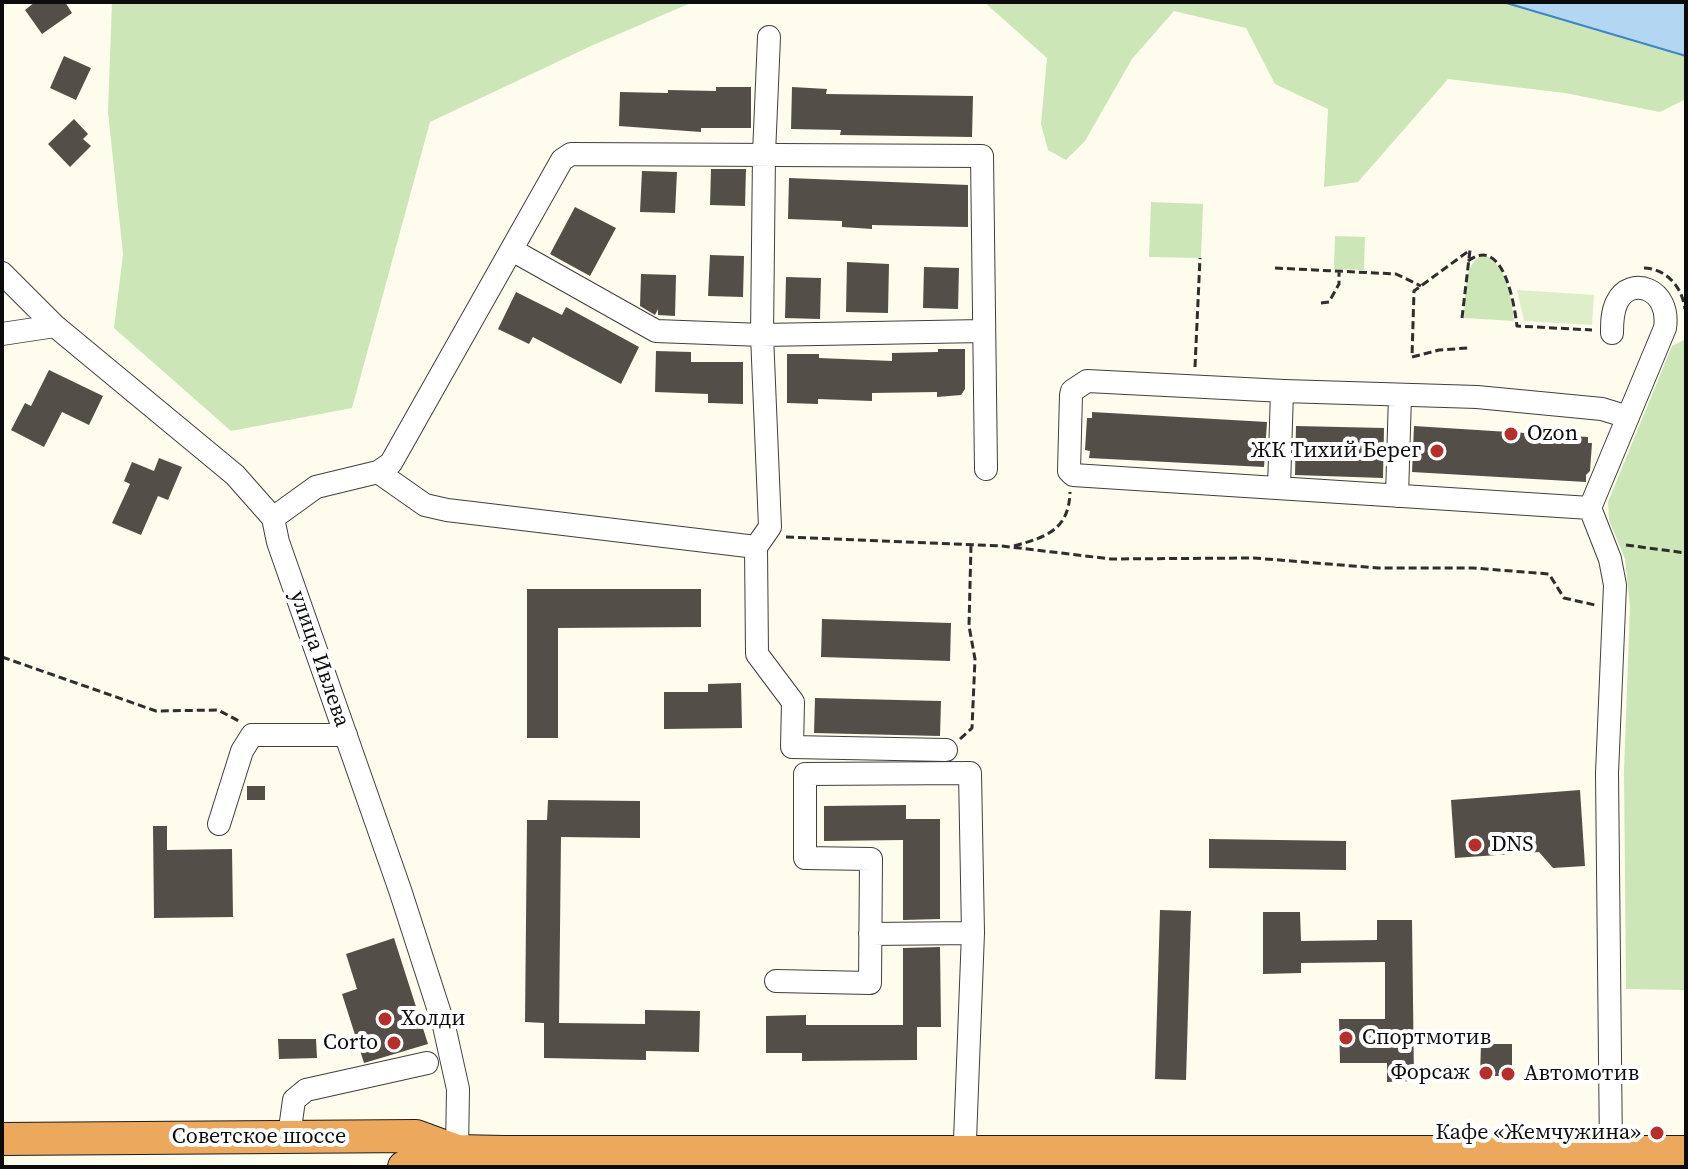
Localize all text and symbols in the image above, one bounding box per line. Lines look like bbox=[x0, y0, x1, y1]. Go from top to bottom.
place label: Ozon bbox=[1527, 421, 1578, 447]
marker: Ozon bbox=[1502, 425, 1520, 443]
place label: ЖК Тихий Берег bbox=[1251, 438, 1421, 464]
marker: ЖК Тихий Берег bbox=[1428, 442, 1446, 460]
street label: улица Ивлева bbox=[283, 587, 355, 731]
place label: DNS bbox=[1491, 832, 1533, 858]
marker: DNS bbox=[1466, 836, 1484, 854]
place label: Холди bbox=[401, 1006, 465, 1032]
marker: Холди bbox=[376, 1010, 394, 1028]
place label: Спортмотив bbox=[1362, 1025, 1491, 1051]
marker: Спортмотив bbox=[1337, 1029, 1355, 1047]
place label: Corto bbox=[323, 1030, 378, 1056]
marker: Corto bbox=[385, 1034, 403, 1052]
place label: Форсаж bbox=[1391, 1060, 1470, 1086]
place label: Автомотив bbox=[1524, 1061, 1639, 1087]
marker: Форсаж bbox=[1477, 1064, 1495, 1082]
marker: Автомотив bbox=[1499, 1065, 1517, 1083]
place label: Кафе «Жемчужина» bbox=[1435, 1120, 1641, 1146]
street label: Советское шоссе bbox=[172, 1124, 346, 1150]
marker: Кафе «Жемчужина» bbox=[1648, 1124, 1666, 1142]

